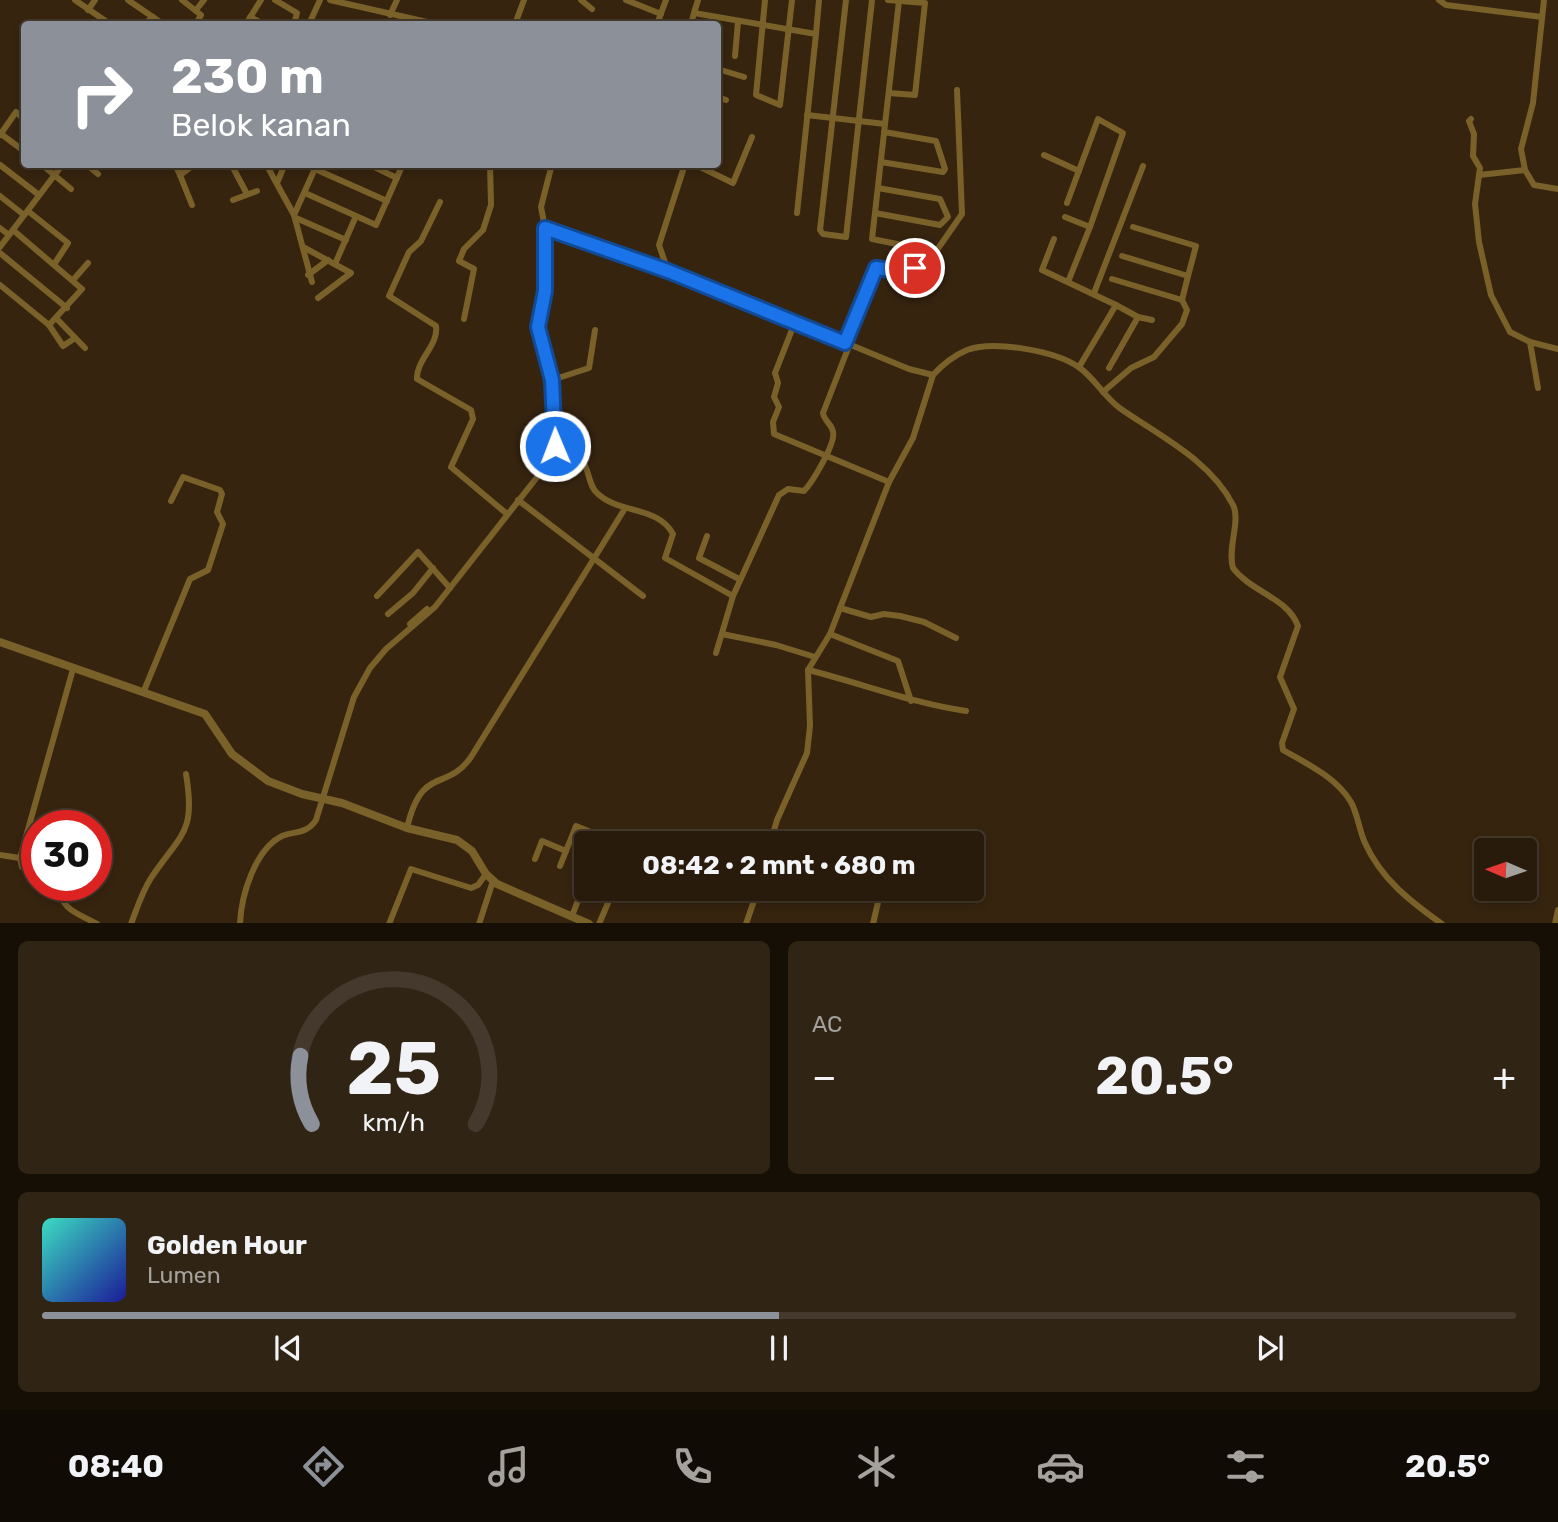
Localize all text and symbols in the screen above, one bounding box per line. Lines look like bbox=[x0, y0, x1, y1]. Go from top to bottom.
text: 230 m bbox=[171, 47, 324, 105]
icon: right bbox=[56, 49, 147, 140]
text: Belok kanan bbox=[171, 106, 351, 144]
pin bbox=[885, 238, 945, 298]
icon: arrive bbox=[896, 249, 934, 287]
position arrow bbox=[518, 409, 592, 483]
speed limit sign: 30 bbox=[21, 810, 112, 901]
north arrow bbox=[1474, 838, 1536, 901]
map controls bbox=[1474, 838, 1537, 901]
text: 08:42 · 2 mnt · 680 m bbox=[642, 850, 916, 881]
text: AC bbox=[812, 1010, 842, 1038]
text: 25 bbox=[347, 1026, 441, 1112]
text: 20.5° bbox=[1095, 1045, 1234, 1107]
text: − bbox=[812, 1054, 837, 1100]
text: + bbox=[1492, 1054, 1516, 1100]
text: km/h bbox=[363, 1107, 425, 1136]
text: Golden Hour bbox=[147, 1230, 307, 1261]
text: Lumen bbox=[147, 1261, 221, 1289]
icon: previous bbox=[269, 1329, 307, 1367]
icon: pause bbox=[760, 1329, 798, 1367]
icon: next bbox=[1251, 1329, 1289, 1367]
icon: directions bbox=[299, 1442, 348, 1491]
icon: music bbox=[484, 1442, 533, 1491]
icon: phone bbox=[668, 1442, 717, 1491]
icon: climate bbox=[852, 1442, 901, 1491]
icon: car bbox=[1036, 1442, 1085, 1491]
icon: filters bbox=[1221, 1442, 1270, 1491]
text: 08:40 bbox=[68, 1447, 164, 1485]
text: 20.5° bbox=[1405, 1447, 1490, 1485]

